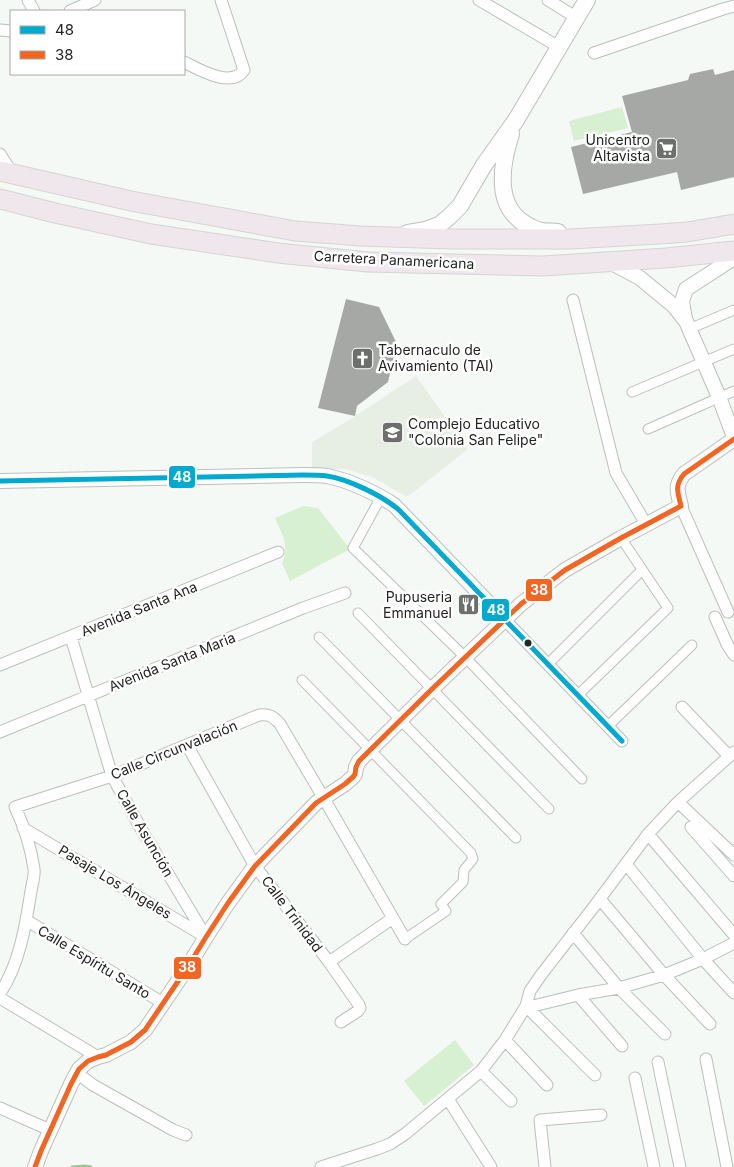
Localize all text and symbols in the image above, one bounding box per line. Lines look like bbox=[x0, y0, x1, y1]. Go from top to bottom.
legend bbox=[10, 10, 185, 75]
text: 48 bbox=[55, 20, 74, 39]
text: 38 bbox=[55, 45, 74, 64]
place label: Unicentro Altavista bbox=[585, 131, 650, 164]
supermarket icon: Unicentro Altavista bbox=[654, 136, 678, 160]
street label: Carretera Panamericana bbox=[313, 247, 475, 272]
place label: Tabernaculo de Avivamiento (TAI) bbox=[378, 341, 494, 374]
church icon: Tabernaculo de Avivamiento (TAI) bbox=[350, 346, 374, 370]
place label: Complejo Educativo "Colonia San Felipe" bbox=[408, 415, 543, 448]
school or university icon: Complejo Educativo "Colonia San Felipe" bbox=[380, 420, 404, 444]
line badge: 48 bbox=[168, 465, 196, 489]
text: 48 bbox=[173, 468, 191, 485]
street label: Avenida Santa Ana bbox=[78, 577, 199, 640]
line badge: 38 bbox=[525, 578, 553, 602]
text: 38 bbox=[530, 581, 548, 598]
place label: Pupuseria Emmanuel bbox=[383, 588, 452, 621]
restaurant icon: Pupuseria Emmanuel bbox=[456, 593, 480, 617]
line badge: 48 bbox=[481, 598, 510, 622]
text: 48 bbox=[487, 601, 505, 618]
street label: Avenida Santa Maria bbox=[106, 628, 238, 695]
unlabelled marker bbox=[523, 638, 533, 648]
street label: Calle Circunvalación bbox=[108, 716, 240, 783]
street label: Calle Asunción bbox=[113, 786, 177, 880]
street label: Pasaje Los Ángeles bbox=[56, 841, 175, 922]
street label: Calle Trinidad bbox=[258, 872, 326, 955]
street label: Calle Espíritu Santo bbox=[35, 921, 154, 1002]
line badge: 38 bbox=[173, 956, 202, 980]
text: 38 bbox=[178, 958, 196, 975]

